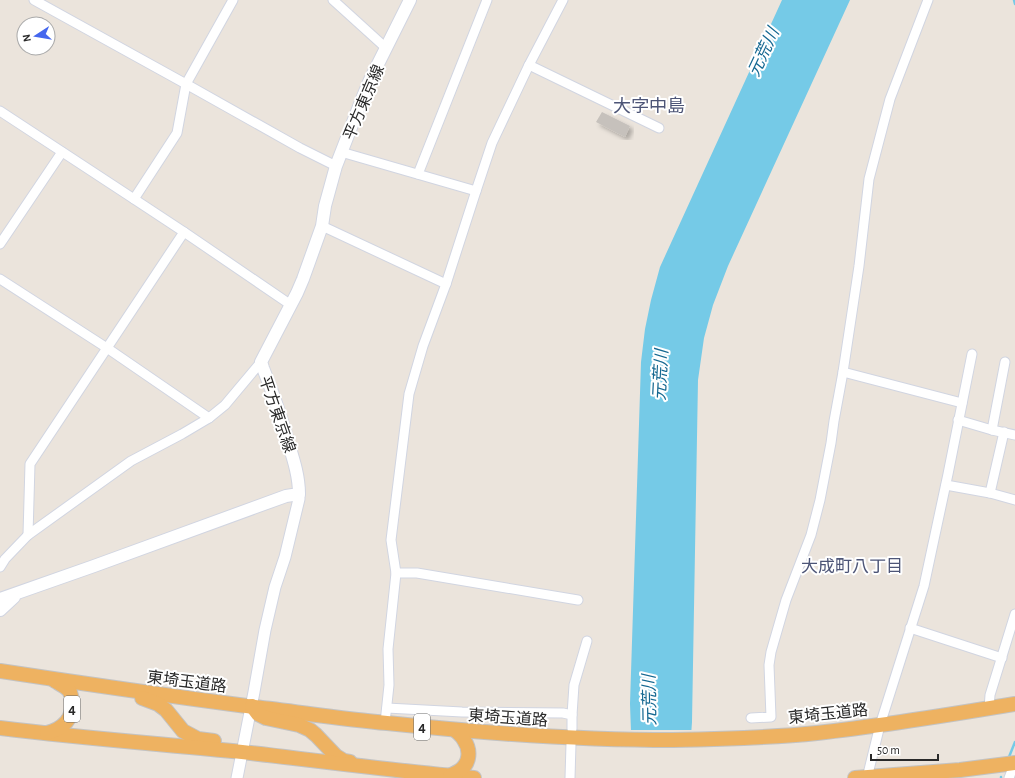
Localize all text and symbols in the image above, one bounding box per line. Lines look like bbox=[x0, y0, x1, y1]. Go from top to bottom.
north arrow bbox=[16, 16, 56, 56]
water label: 元荒川 bbox=[744, 23, 783, 79]
text: N bbox=[21, 33, 33, 43]
street label: 平方東京線 bbox=[340, 62, 387, 142]
district label: 大字中島 bbox=[613, 96, 685, 116]
water label: 元荒川 bbox=[650, 347, 670, 401]
street label: 平方東京線 bbox=[256, 374, 299, 455]
district label: 大成町八丁目 bbox=[801, 558, 903, 575]
street label: 東埼玉道路 bbox=[146, 668, 228, 695]
water label: 元荒川 bbox=[640, 672, 658, 726]
road number: 4 bbox=[64, 696, 80, 722]
street label: 東埼玉道路 bbox=[787, 701, 869, 726]
street label: 東埼玉道路 bbox=[467, 706, 548, 729]
road number: 4 bbox=[414, 714, 430, 740]
scale bar bbox=[871, 736, 938, 762]
text: 50 m bbox=[877, 744, 900, 756]

